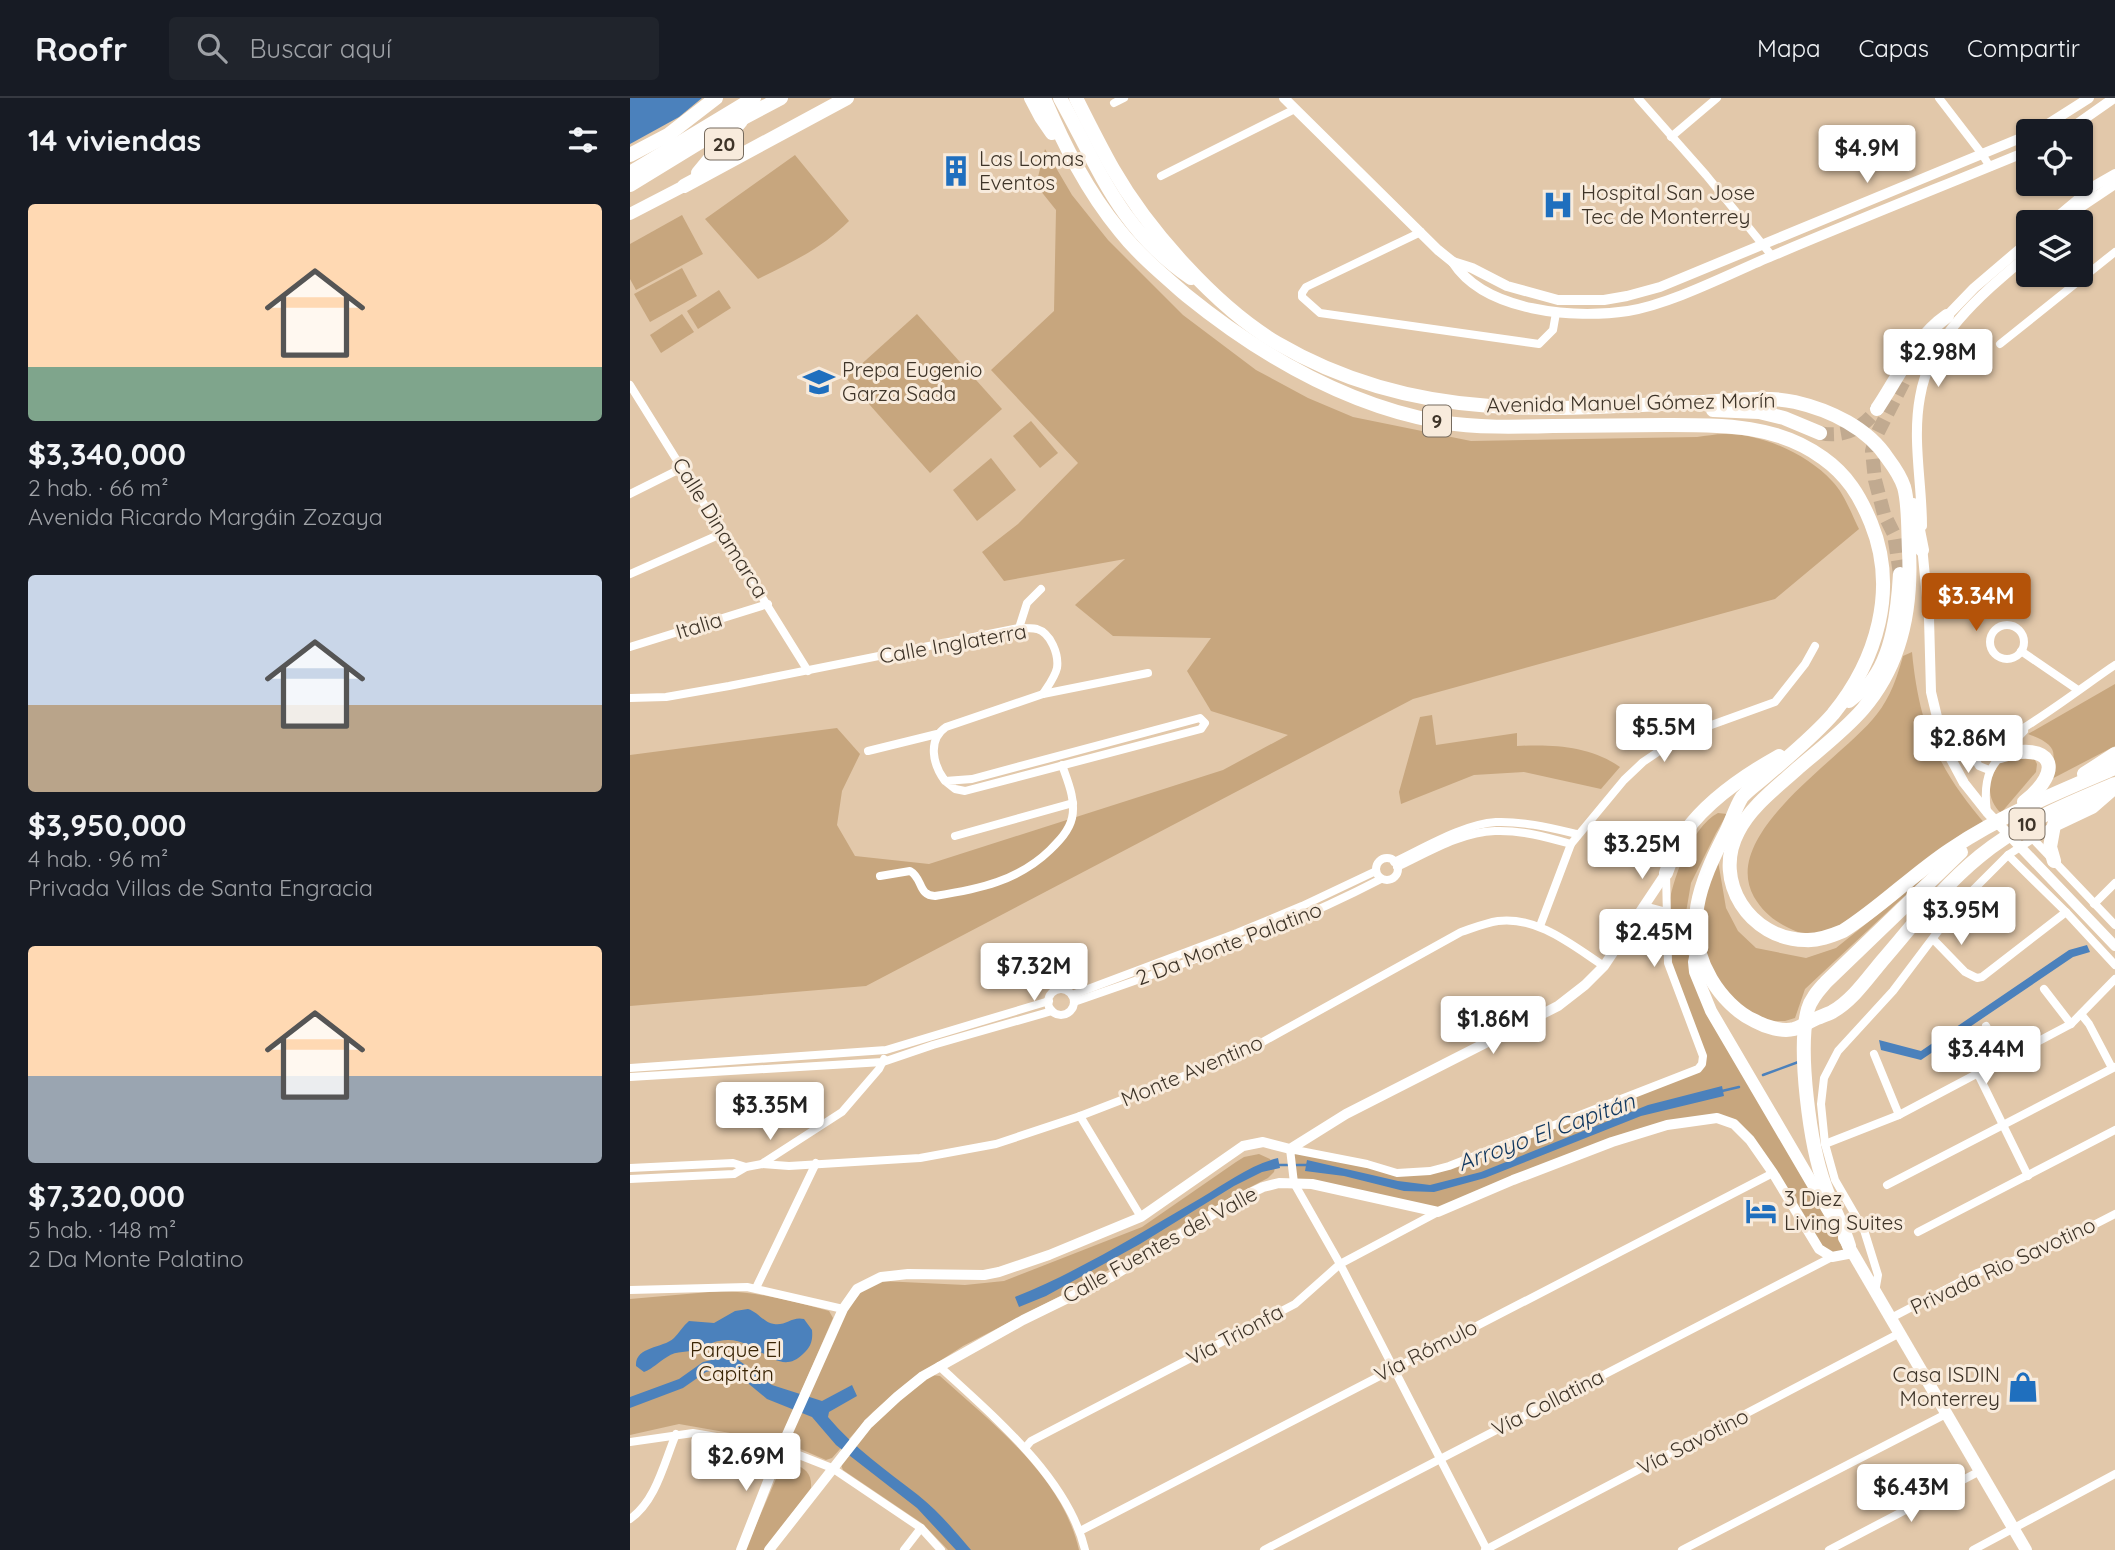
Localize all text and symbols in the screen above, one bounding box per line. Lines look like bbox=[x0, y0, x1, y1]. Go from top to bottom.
search box bbox=[169, 17, 659, 80]
text: Roofr bbox=[35, 28, 127, 69]
icon: search bbox=[193, 29, 231, 67]
text: Buscar aquí bbox=[249, 32, 392, 65]
text: Mapa bbox=[1757, 33, 1821, 63]
text: Capas bbox=[1859, 33, 1929, 63]
text: Compartir bbox=[1967, 33, 2080, 63]
map controls bbox=[2016, 119, 2093, 287]
button: locate bbox=[2016, 119, 2093, 196]
text: 14 viviendas bbox=[28, 121, 201, 159]
icon: filters bbox=[564, 121, 602, 159]
pin: $4.9M bbox=[1818, 126, 1916, 185]
road number: 20 bbox=[705, 128, 743, 159]
text: $4.9M bbox=[1835, 133, 1899, 162]
place label: Las Lomas Eventos bbox=[979, 145, 1084, 195]
building icon: Las Lomas Eventos bbox=[939, 154, 973, 188]
place label: Hospital San Jose Tec de Monterrey bbox=[1581, 179, 1755, 229]
hospital icon: Hospital San Jose Tec de Monterrey bbox=[1541, 188, 1575, 222]
button: layers bbox=[2016, 210, 2093, 287]
icon: home bbox=[252, 250, 378, 376]
pin: $2.98M bbox=[1881, 330, 1995, 389]
text: $2.98M bbox=[1899, 337, 1977, 366]
place label: Prepa Eugenio Garza Sada bbox=[842, 356, 983, 406]
school or university icon: Prepa Eugenio Garza Sada bbox=[802, 365, 836, 399]
street label: Avenida Manuel Gómez Morín bbox=[1486, 386, 1776, 418]
road number: 9 bbox=[1423, 406, 1451, 436]
text: $3,340,000 bbox=[28, 435, 186, 473]
street label: Calle Dinamarca bbox=[667, 452, 775, 603]
text: 2 hab. · 66 m² bbox=[28, 473, 168, 502]
text: Avenida Ricardo Margáin Zozaya bbox=[28, 502, 383, 531]
pin: $3.34M bbox=[1919, 574, 2033, 633]
text: $3.34M bbox=[1938, 581, 2014, 610]
street label: Italia bbox=[672, 606, 725, 644]
street label: Calle Inglaterra bbox=[877, 617, 1028, 669]
icon: home bbox=[252, 621, 378, 747]
pin: $5.5M bbox=[1615, 704, 1713, 764]
text: $5.5M bbox=[1632, 712, 1696, 741]
pin: $2.86M bbox=[1911, 716, 2025, 775]
text: $2.86M bbox=[1930, 723, 2006, 752]
text: $3,950,000 bbox=[28, 806, 187, 844]
road number: 10 bbox=[2010, 808, 2044, 839]
pin: $3.25M bbox=[1585, 822, 1699, 881]
text: $3.25M bbox=[1604, 829, 1680, 858]
text: 4 hab. · 96 m² bbox=[28, 844, 168, 873]
text: Privada Villas de Santa Engracia bbox=[28, 873, 373, 902]
pin: $3.95M bbox=[1904, 888, 2018, 947]
text: $3.95M bbox=[1923, 895, 1999, 924]
street label: 2 Da Monte Palatino bbox=[1132, 896, 1325, 990]
pin: $2.45M bbox=[1597, 910, 1711, 969]
text: $2.45M bbox=[1615, 917, 1693, 946]
pin: $7.32M bbox=[977, 944, 1091, 1003]
text: $7.32M bbox=[997, 951, 1071, 980]
icon: home bbox=[252, 992, 378, 1118]
pin: $1.86M bbox=[1436, 996, 1550, 1056]
text: $1.86M bbox=[1457, 1004, 1529, 1033]
pin: $3.44M bbox=[1929, 1026, 2043, 1086]
street label: Monte Aventino bbox=[1117, 1029, 1266, 1112]
text: $3.44M bbox=[1947, 1034, 2025, 1063]
pin: $3.35M bbox=[713, 1082, 827, 1142]
water label: Arroyo El Capitán bbox=[1453, 1086, 1639, 1177]
text: $3.35M bbox=[732, 1090, 808, 1119]
text: $7,320,000 bbox=[28, 1177, 185, 1215]
street label: Calle Fuentes del Valle bbox=[1058, 1180, 1261, 1308]
place label: 3 Diez Living Suites bbox=[1784, 1185, 1903, 1235]
hotel icon: 3 Diez Living Suites bbox=[1744, 1194, 1778, 1228]
street label: Privada Rio Savotino bbox=[1906, 1211, 2099, 1319]
text: 5 hab. · 148 m² bbox=[28, 1215, 176, 1244]
text: 2 Da Monte Palatino bbox=[28, 1244, 244, 1273]
street label: Vía Trionfa bbox=[1182, 1298, 1287, 1370]
street label: Vía Rómulo bbox=[1370, 1313, 1481, 1387]
park label: Parque El Capitán bbox=[690, 1336, 782, 1386]
place label: Casa ISDIN Monterrey bbox=[1892, 1361, 2000, 1411]
street label: Vía Collatina bbox=[1487, 1363, 1608, 1441]
shop icon: Casa ISDIN Monterrey bbox=[2006, 1370, 2040, 1404]
street label: Vía Savotino bbox=[1633, 1402, 1752, 1480]
pin: $2.69M bbox=[689, 1434, 803, 1493]
text: $2.69M bbox=[707, 1441, 785, 1470]
pin: $6.43M bbox=[1854, 1464, 1968, 1524]
text: $6.43M bbox=[1873, 1472, 1949, 1501]

